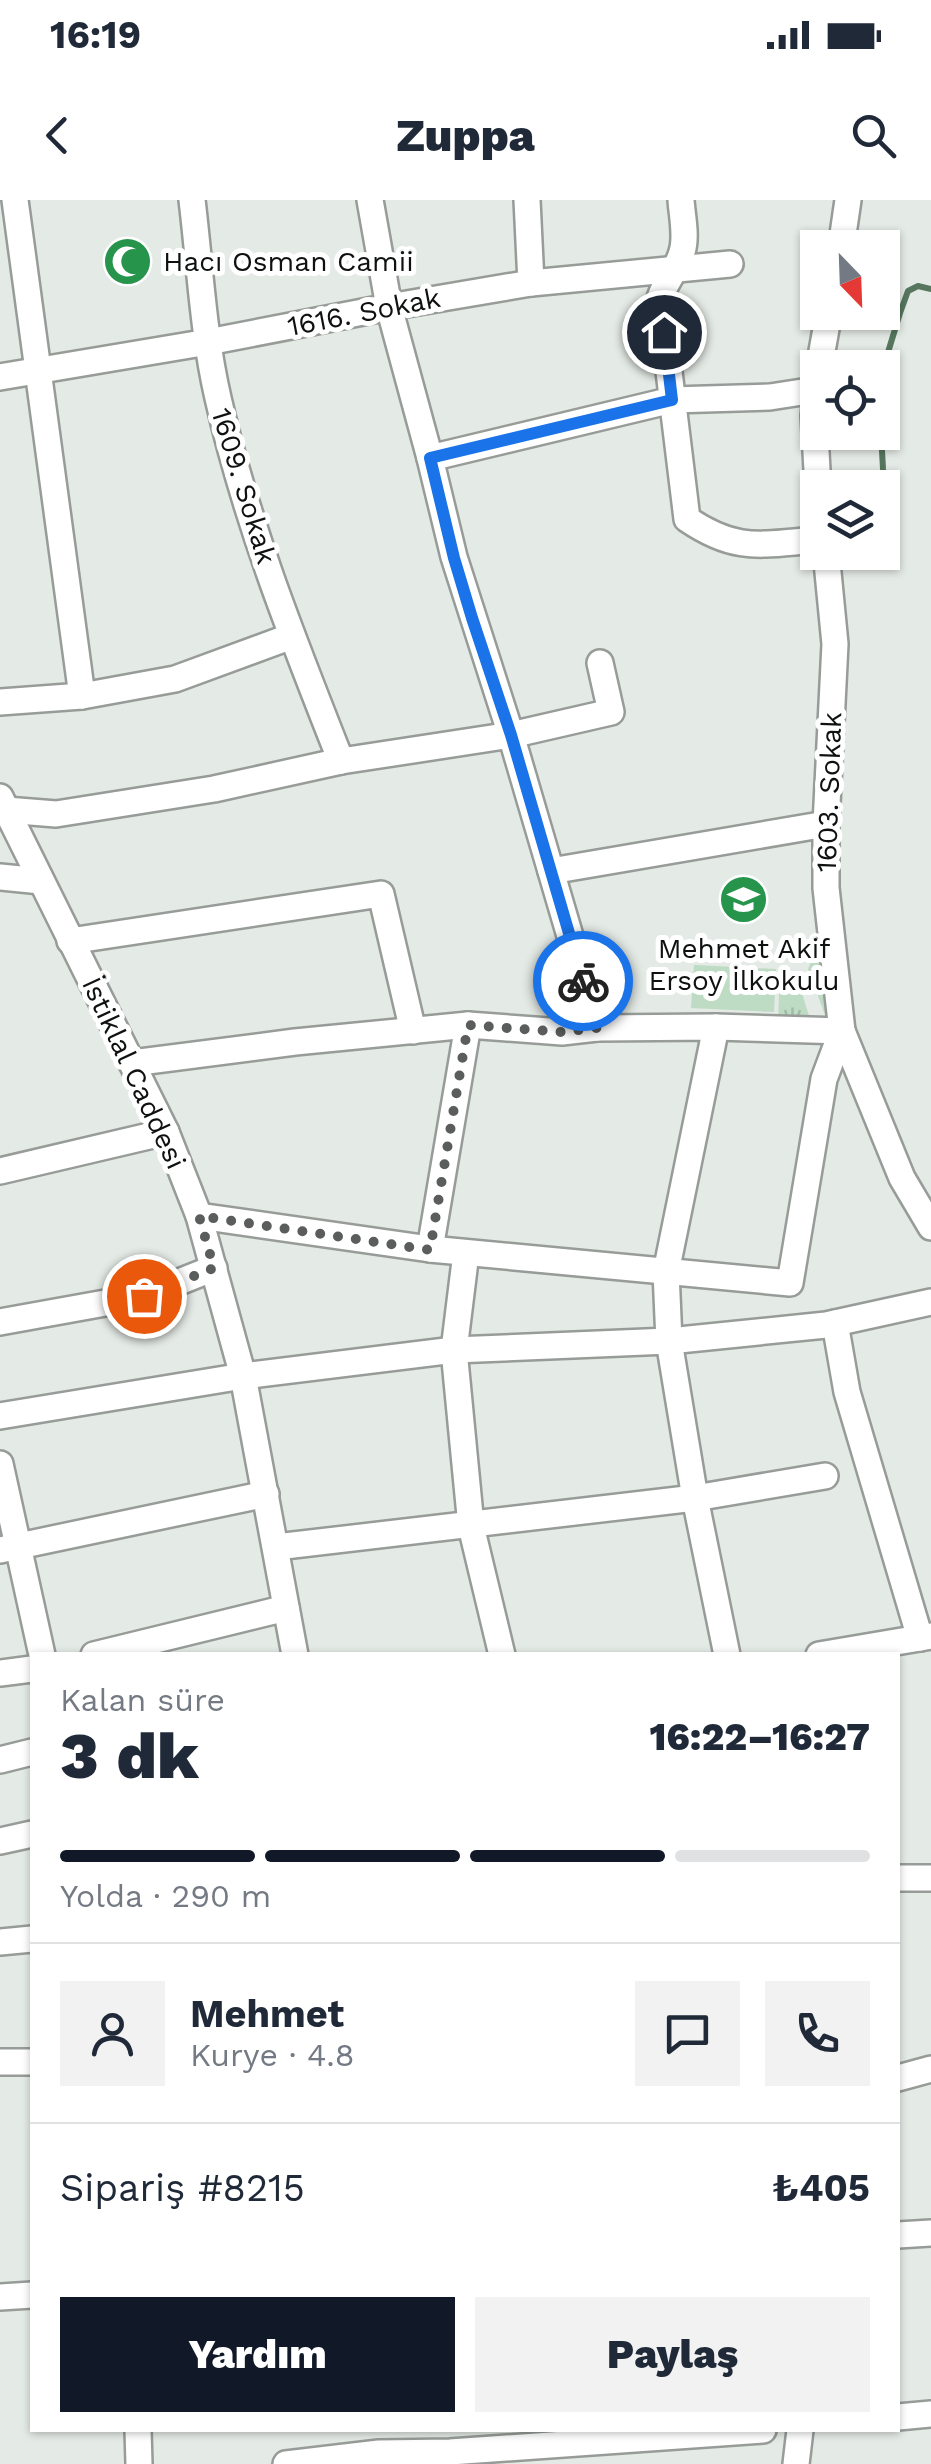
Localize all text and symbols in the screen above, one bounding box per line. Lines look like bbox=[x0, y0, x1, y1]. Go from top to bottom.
text: 16:19 bbox=[50, 13, 141, 57]
icon: back bbox=[30, 108, 85, 163]
icon: search bbox=[846, 108, 901, 163]
text: Zuppa bbox=[396, 109, 535, 162]
north arrow bbox=[800, 230, 900, 330]
map controls bbox=[800, 230, 900, 570]
mosque icon: Hacı Osman Camii bbox=[102, 235, 154, 287]
place label: Hacı Osman Camii bbox=[163, 245, 414, 278]
street label: 1616. Sokak bbox=[285, 281, 443, 343]
pin bbox=[622, 290, 707, 375]
icon: home bbox=[637, 305, 692, 360]
button: locate bbox=[800, 350, 900, 450]
street label: 1609. Sokak bbox=[205, 404, 283, 568]
button: layers bbox=[800, 470, 900, 570]
street label: 1603. Sokak bbox=[810, 711, 848, 873]
school or university icon: Mehmet Akif Ersoy İlkokulu bbox=[718, 874, 770, 926]
courier bbox=[533, 931, 633, 1031]
place label: Mehmet Akif Ersoy İlkokulu bbox=[649, 932, 840, 997]
icon: bike bbox=[556, 954, 611, 1009]
street label: İstiklal Caddesi bbox=[75, 972, 193, 1174]
pin bbox=[102, 1254, 187, 1339]
icon: bag bbox=[117, 1269, 172, 1324]
text: Kalan süre bbox=[60, 1681, 225, 1719]
text: 16:22–16:27 bbox=[649, 1715, 870, 1759]
text: 3 dk bbox=[60, 1718, 199, 1794]
text: Yolda · 290 m bbox=[60, 1877, 271, 1915]
button: person bbox=[60, 1981, 165, 2086]
button: chat bbox=[635, 1981, 740, 2086]
button: phone bbox=[765, 1981, 870, 2086]
text: Mehmet bbox=[190, 1992, 344, 2036]
text: Kurye · 4.8 bbox=[190, 2036, 354, 2074]
text: Sipariş #8215 bbox=[60, 2166, 305, 2210]
text: ₺405 bbox=[772, 2166, 870, 2210]
button: Yardım bbox=[60, 2297, 455, 2412]
button: Paylaş bbox=[475, 2297, 870, 2412]

